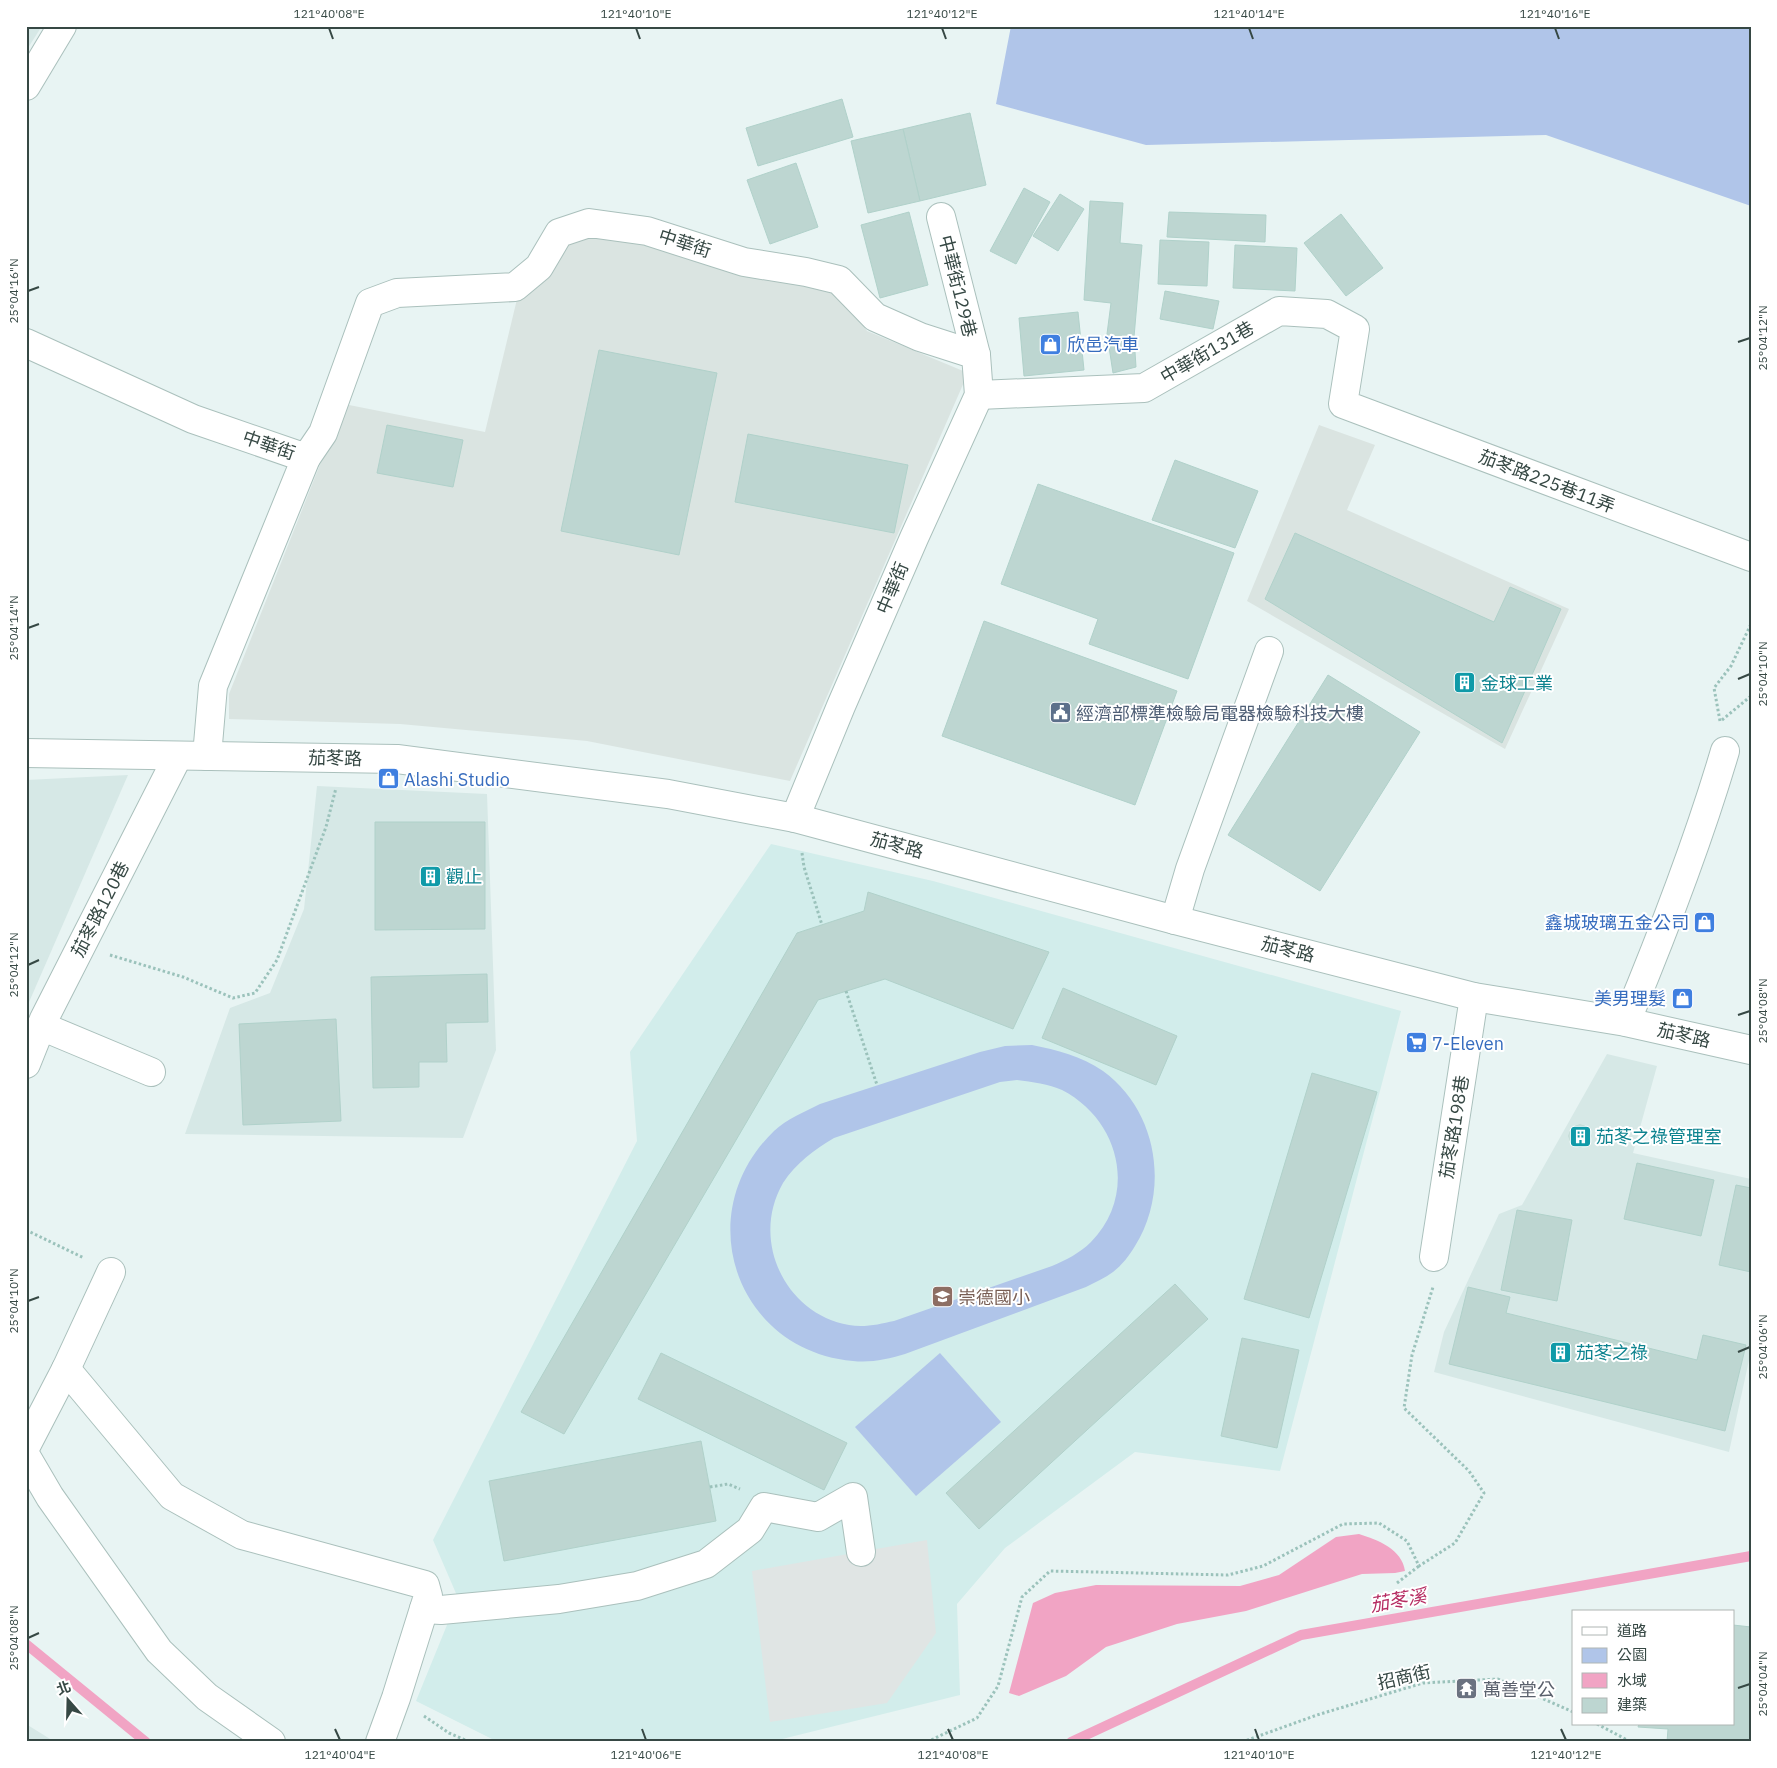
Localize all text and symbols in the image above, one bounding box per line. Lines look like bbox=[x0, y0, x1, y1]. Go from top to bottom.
text: 121°40'08"E bbox=[294, 6, 364, 21]
text: 121°40'10"E bbox=[601, 6, 671, 21]
text: 121°40'12"E bbox=[907, 6, 977, 21]
text: 121°40'14"E bbox=[1214, 6, 1284, 21]
text: 121°40'16"E bbox=[1520, 6, 1590, 21]
street label: 中華街 bbox=[656, 224, 714, 262]
street label: 中華街129巷 bbox=[934, 233, 982, 339]
text: 25°04'16"N bbox=[6, 258, 21, 324]
text: 25°04'12"N bbox=[1755, 305, 1770, 371]
street label: 中華街131巷 bbox=[1156, 316, 1258, 388]
shop icon: 欣邑汽車 bbox=[1039, 332, 1063, 356]
place label: 欣邑汽車 bbox=[1067, 333, 1139, 356]
street label: 中華街 bbox=[240, 425, 298, 465]
street label: 茄苳路225巷11弄 bbox=[1476, 444, 1618, 518]
street label: 中華街 bbox=[871, 559, 913, 617]
text: 25°04'14"N bbox=[6, 595, 21, 661]
text: 25°04'10"N bbox=[1755, 641, 1770, 707]
building icon: 金球工業 bbox=[1453, 671, 1477, 695]
place label: 金球工業 bbox=[1481, 672, 1553, 695]
public building icon: 經濟部標準檢驗局電器檢驗科技大樓 bbox=[1048, 701, 1072, 725]
place label: 經濟部標準檢驗局電器檢驗科技大樓 bbox=[1076, 702, 1364, 725]
street label: 茄苳路 bbox=[308, 746, 362, 770]
shop icon: Alashi Studio bbox=[376, 767, 400, 791]
place label: Alashi Studio bbox=[404, 768, 510, 791]
street label: 茄苳路 bbox=[868, 827, 926, 863]
street label: 茄苳路120巷 bbox=[66, 857, 134, 961]
building icon: 觀止 bbox=[418, 864, 442, 888]
place label: 觀止 bbox=[446, 865, 482, 888]
shop icon: 鑫城玻璃五金公司 bbox=[1693, 910, 1717, 934]
place label: 鑫城玻璃五金公司 bbox=[1545, 911, 1689, 934]
street label: 茄苳路 bbox=[1259, 931, 1317, 967]
text: 25°04'12"N bbox=[6, 932, 21, 998]
text: 25°04'08"N bbox=[1755, 978, 1770, 1044]
shop icon: 美男理髮 bbox=[1670, 986, 1694, 1010]
place label: 美男理髮 bbox=[1594, 987, 1666, 1010]
street label: 茄苳路 bbox=[1655, 1018, 1713, 1052]
supermarket icon: 7-Eleven bbox=[1404, 1031, 1428, 1055]
place label: 7-Eleven bbox=[1432, 1032, 1504, 1055]
street label: 茄苳路198巷 bbox=[1434, 1074, 1474, 1180]
building icon: 茄苳之祿管理室 bbox=[1568, 1124, 1592, 1148]
place label: 茄苳之祿管理室 bbox=[1596, 1125, 1722, 1148]
text: 25°04'10"N bbox=[6, 1268, 21, 1334]
school or university icon: 崇德國小 bbox=[930, 1285, 954, 1309]
place label: 崇德國小 bbox=[958, 1286, 1030, 1309]
text: 25°04'06"N bbox=[1755, 1314, 1770, 1380]
building icon: 茄苳之祿 bbox=[1548, 1340, 1572, 1364]
place label: 茄苳之祿 bbox=[1576, 1341, 1648, 1364]
water label: 茄苳溪 bbox=[1368, 1583, 1431, 1617]
text: 25°04'08"N bbox=[6, 1605, 21, 1671]
legend bbox=[1572, 1610, 1734, 1726]
text: 道路 bbox=[1617, 1621, 1647, 1640]
text: 公園 bbox=[1617, 1645, 1647, 1664]
text: 25°04'04"N bbox=[1755, 1651, 1770, 1717]
street label: 招商街 bbox=[1375, 1660, 1433, 1694]
text: 水域 bbox=[1617, 1671, 1647, 1690]
north arrow bbox=[42, 1676, 92, 1726]
text: 北 bbox=[54, 1677, 73, 1699]
temple icon: 萬善堂公 bbox=[1455, 1677, 1479, 1701]
place label: 萬善堂公 bbox=[1483, 1678, 1555, 1701]
text: 建築 bbox=[1617, 1695, 1647, 1714]
text: 121°40'04"E bbox=[305, 1747, 375, 1762]
text: 121°40'06"E bbox=[611, 1747, 681, 1762]
text: 121°40'08"E bbox=[918, 1747, 988, 1762]
text: 121°40'10"E bbox=[1224, 1747, 1294, 1762]
text: 121°40'12"E bbox=[1531, 1747, 1601, 1762]

